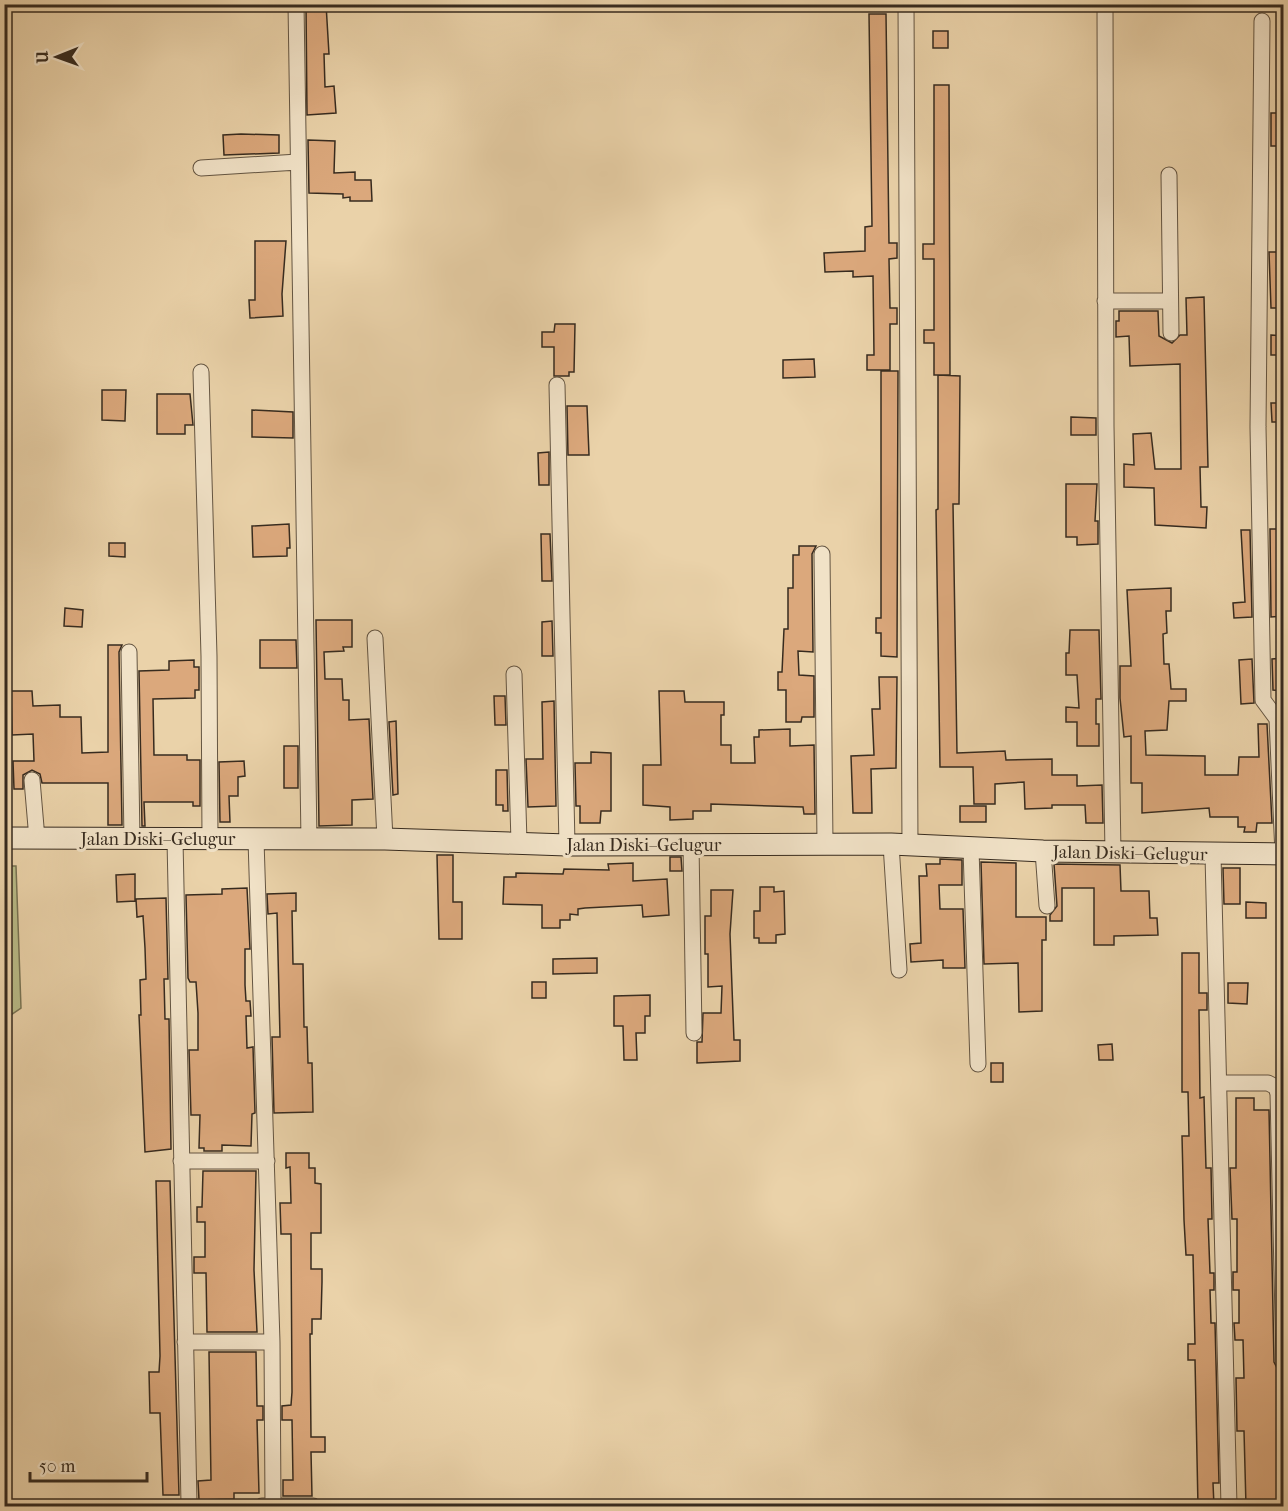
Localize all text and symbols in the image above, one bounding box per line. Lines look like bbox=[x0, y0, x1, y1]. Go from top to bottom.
north arrow bbox=[27, 27, 87, 87]
text: U bbox=[33, 50, 52, 65]
street label: Jalan Diski–Gelugur bbox=[79, 829, 236, 850]
street label: Jalan Diski–Gelugur bbox=[565, 835, 722, 856]
street label: Jalan Diski–Gelugur bbox=[1050, 842, 1208, 865]
scale bar bbox=[30, 1445, 147, 1483]
text: 50 m bbox=[39, 1456, 76, 1477]

